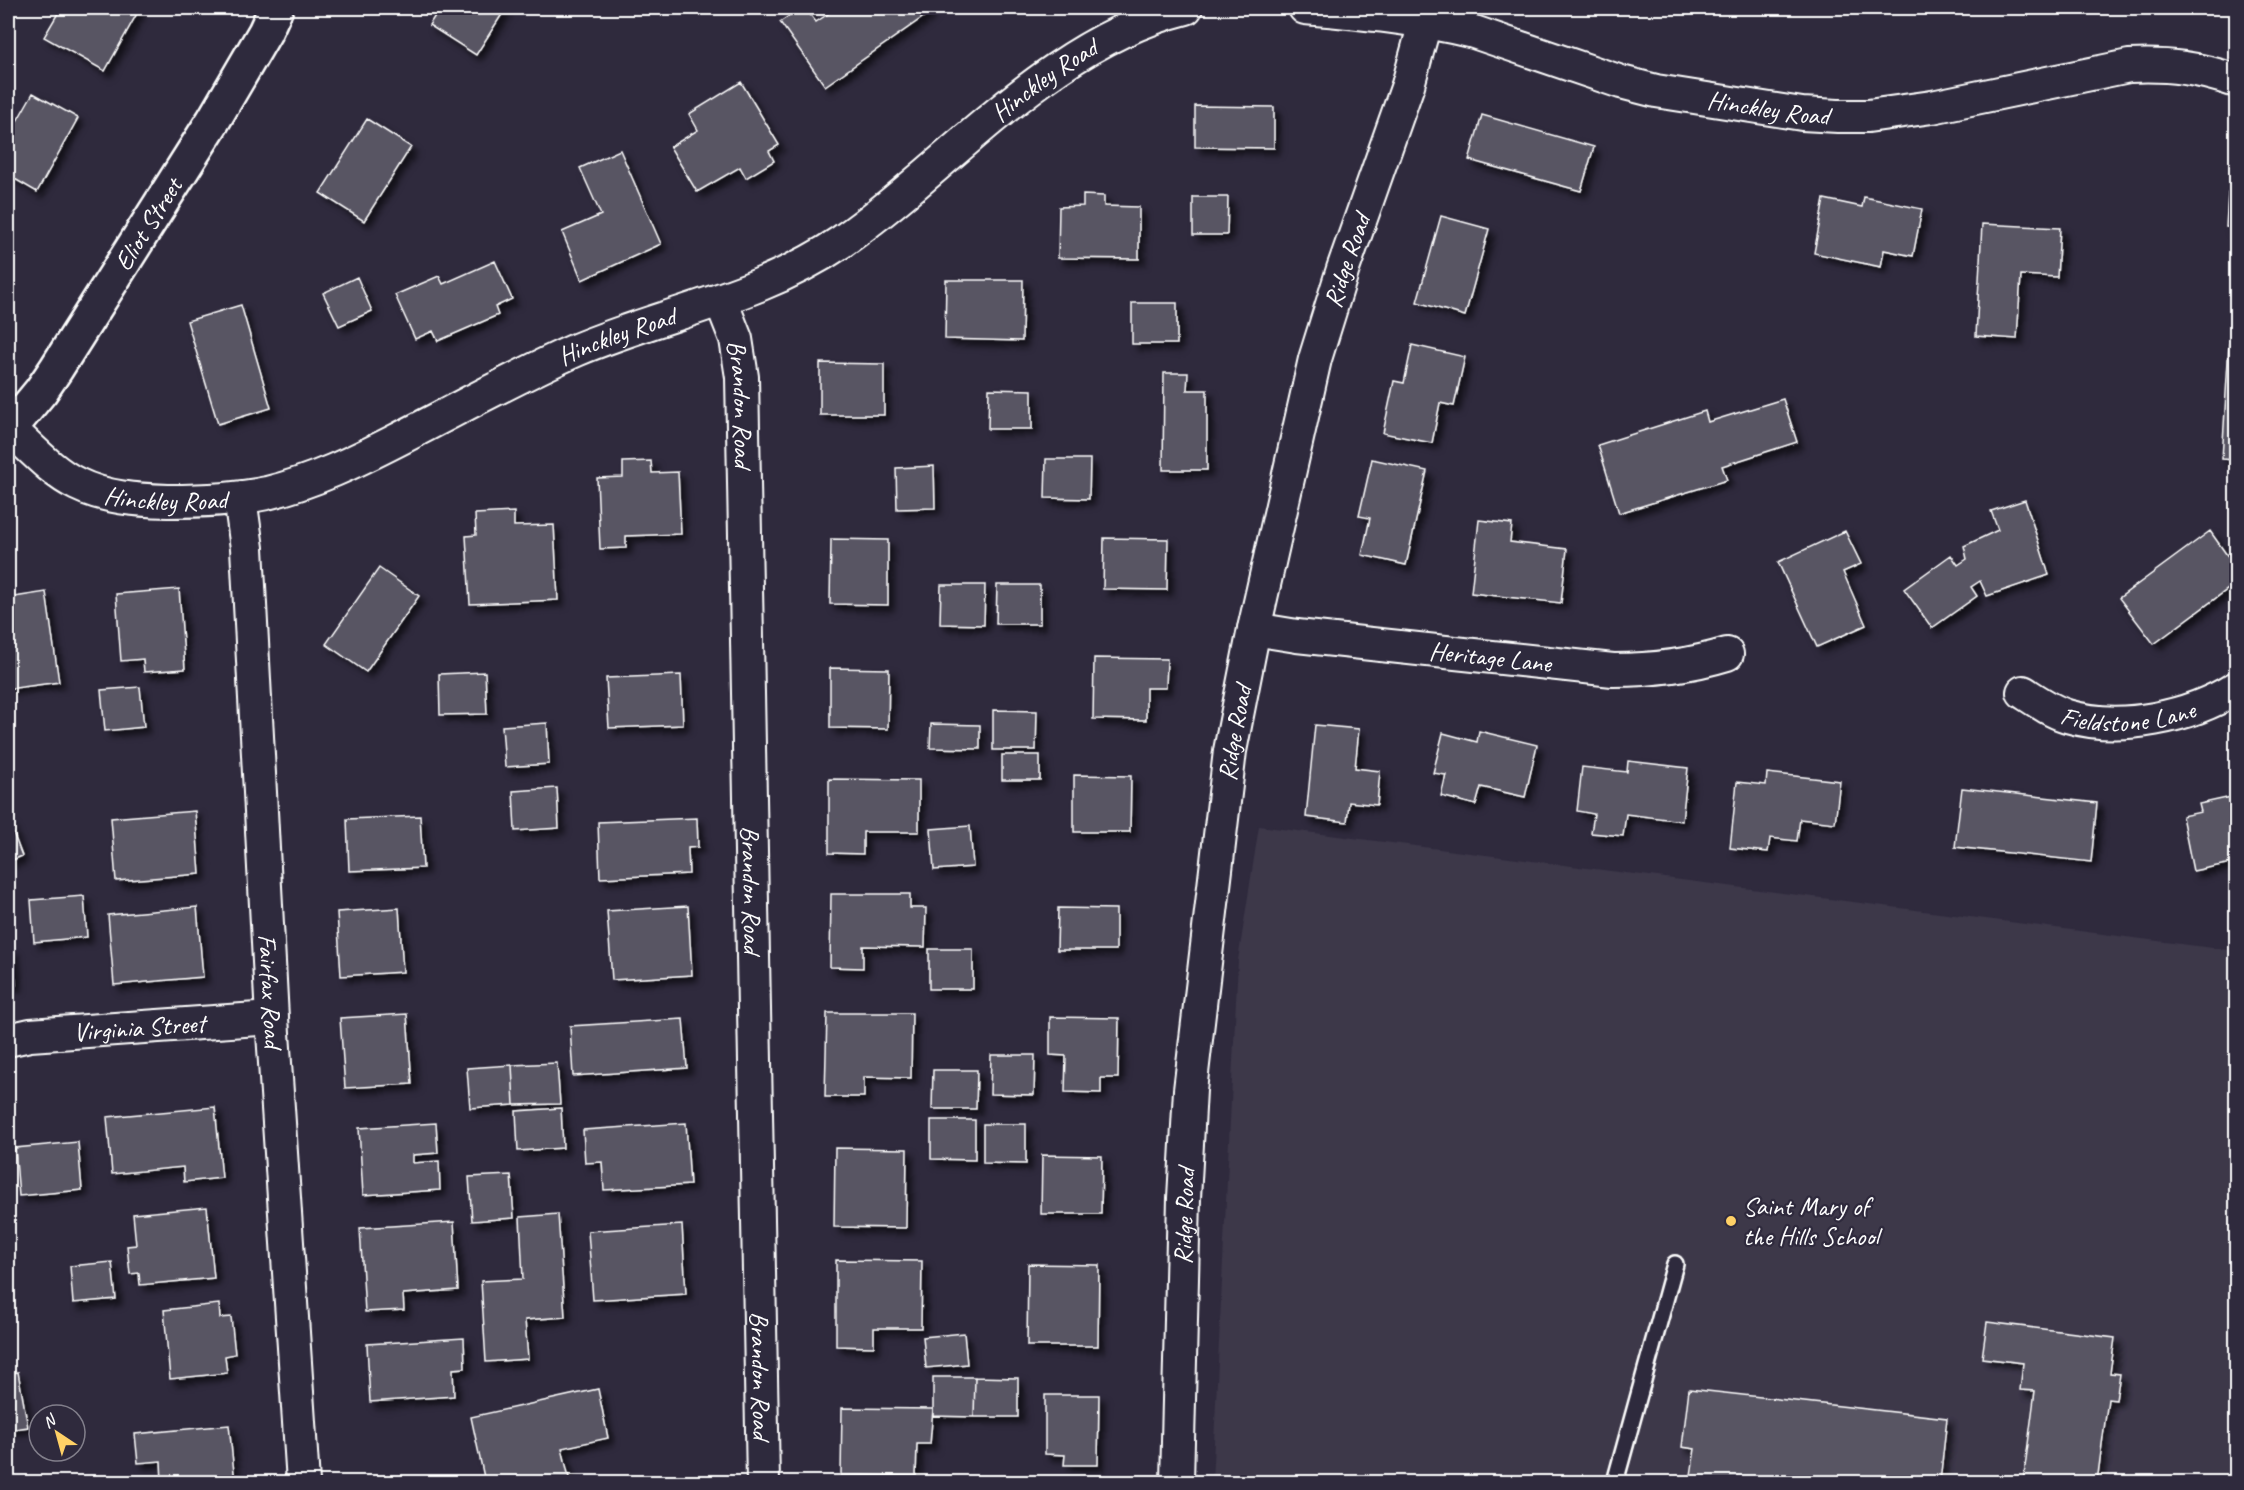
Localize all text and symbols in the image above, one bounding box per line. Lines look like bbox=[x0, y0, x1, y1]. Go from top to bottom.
street label: Hinckley Road bbox=[984, 29, 1106, 129]
street label: Hinckley Road bbox=[1705, 83, 1834, 132]
street label: Eliot Street bbox=[106, 170, 191, 277]
street label: Ridge Road bbox=[1316, 206, 1379, 312]
street label: Hinckley Road bbox=[553, 298, 683, 373]
street label: Brandon Road bbox=[720, 338, 760, 472]
street label: Hinckley Road bbox=[102, 478, 232, 518]
street label: Heritage Lane bbox=[1428, 634, 1554, 680]
street label: Ridge Road bbox=[1210, 679, 1260, 783]
street label: Fieldstone Lane bbox=[2057, 692, 2201, 739]
street label: Brandon Road bbox=[734, 825, 770, 958]
street label: Fairfax Road bbox=[251, 933, 291, 1052]
street label: Virginia Street bbox=[72, 1006, 210, 1048]
street label: Ridge Road bbox=[1166, 1163, 1202, 1265]
place label: Saint Mary of the Hills School bbox=[1743, 1190, 1883, 1253]
marker: Saint Mary of the Hills School bbox=[1724, 1214, 1738, 1228]
street label: Brandon Road bbox=[743, 1311, 779, 1443]
north arrow bbox=[27, 1403, 87, 1463]
text: N bbox=[39, 1409, 61, 1433]

